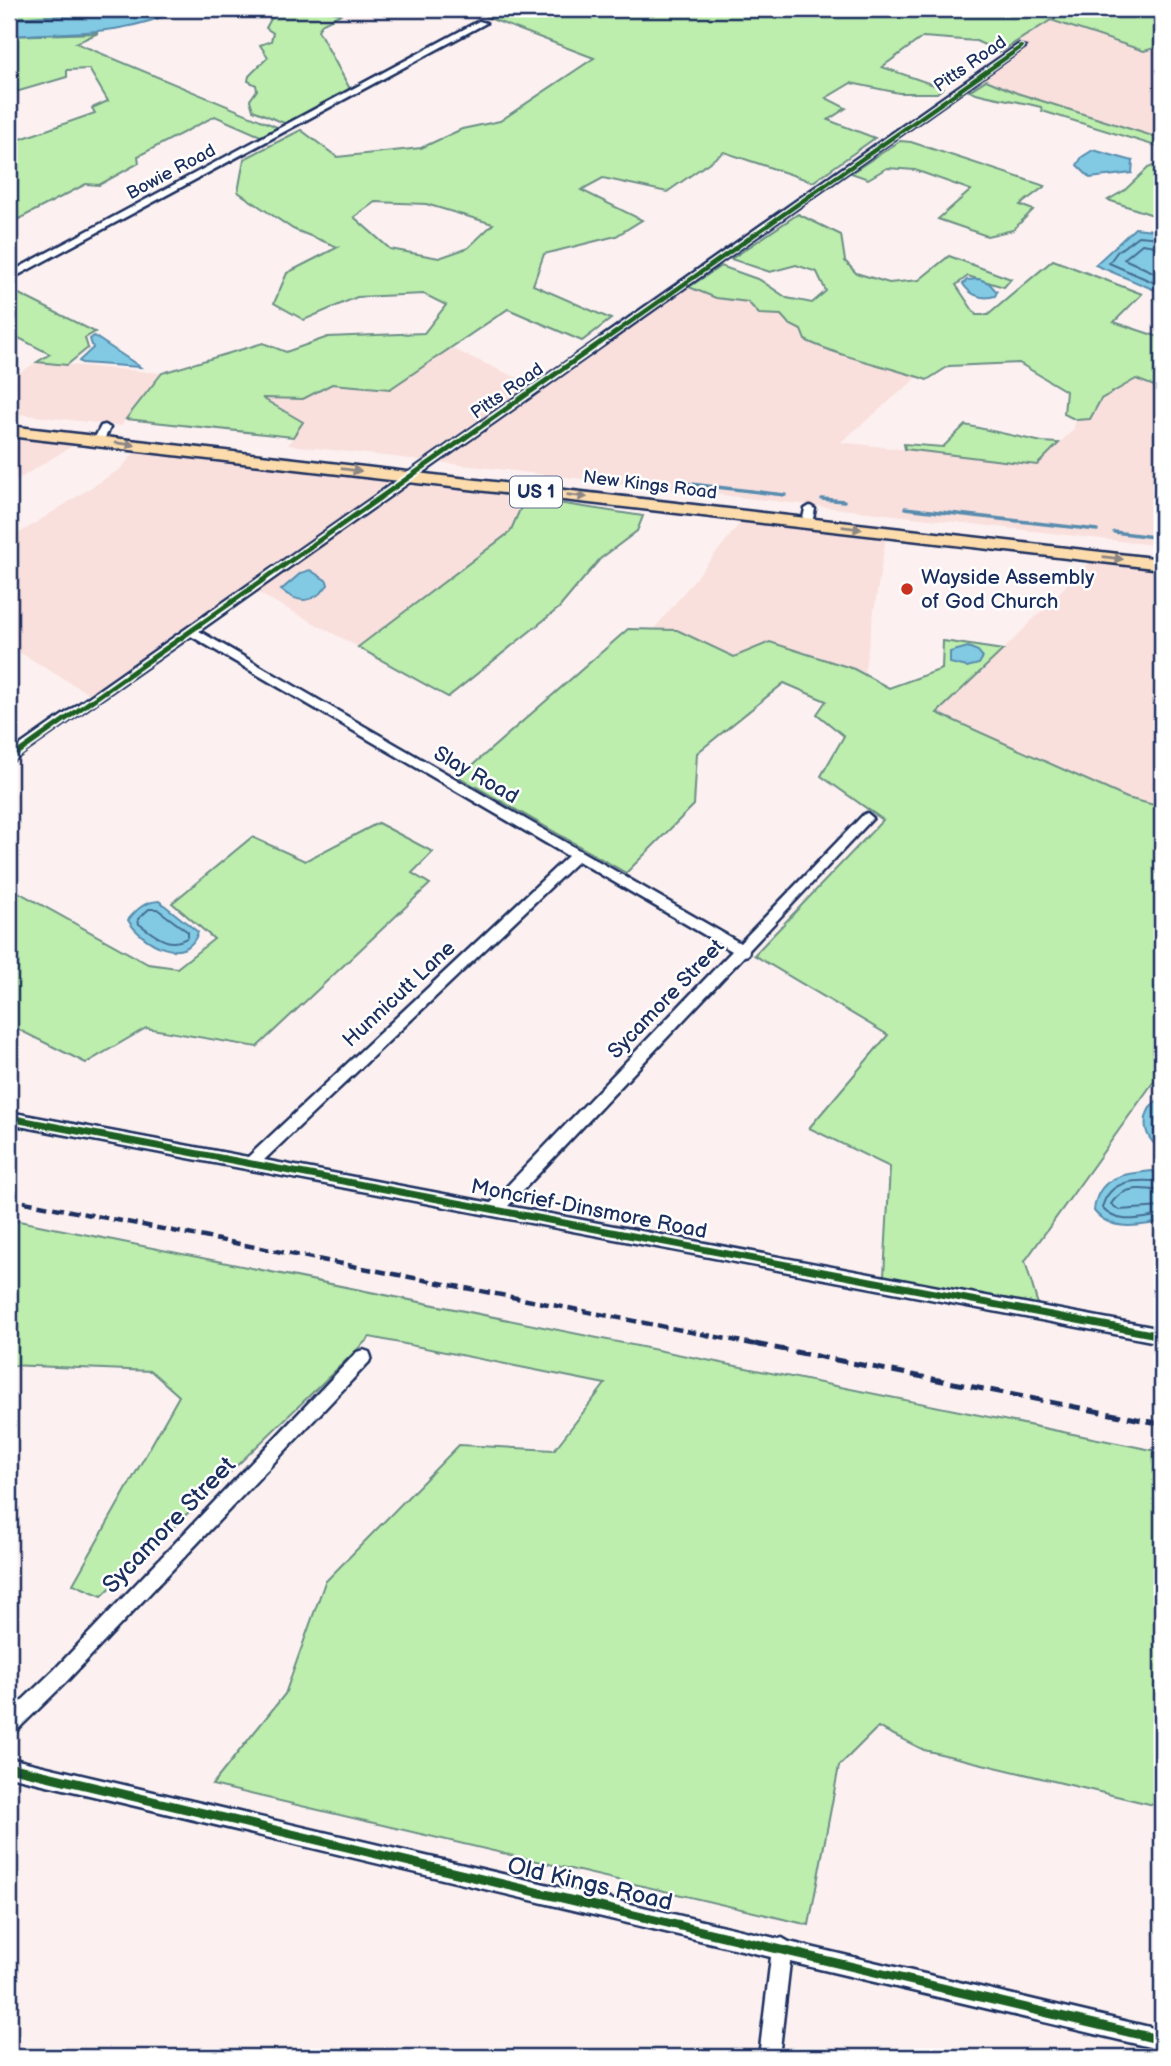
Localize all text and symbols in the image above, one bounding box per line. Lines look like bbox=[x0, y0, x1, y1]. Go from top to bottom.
street label: Pitts Road bbox=[930, 31, 1010, 97]
street label: Bowie Road bbox=[123, 140, 219, 204]
street label: Pitts Road bbox=[467, 358, 547, 424]
one-way arrow bbox=[114, 439, 136, 450]
one-way arrow bbox=[340, 465, 362, 476]
street label: New Kings Road bbox=[582, 466, 718, 504]
road number: US 1 bbox=[510, 477, 562, 508]
one-way arrow bbox=[566, 491, 588, 502]
one-way arrow bbox=[841, 523, 863, 534]
one-way arrow bbox=[1102, 553, 1124, 564]
place label: Wayside Assembly of God Church bbox=[921, 565, 1095, 614]
marker: Wayside Assembly of God Church bbox=[899, 581, 915, 597]
street label: Slay Road bbox=[429, 741, 523, 809]
street label: Sycamore Street bbox=[603, 934, 730, 1064]
street label: Hunnicutt Lane bbox=[338, 936, 460, 1052]
street label: Moncrief-Dinsmore Road bbox=[469, 1174, 709, 1244]
street label: Sycamore Street bbox=[96, 1450, 242, 1599]
street label: Old Kings Road bbox=[505, 1851, 675, 1917]

